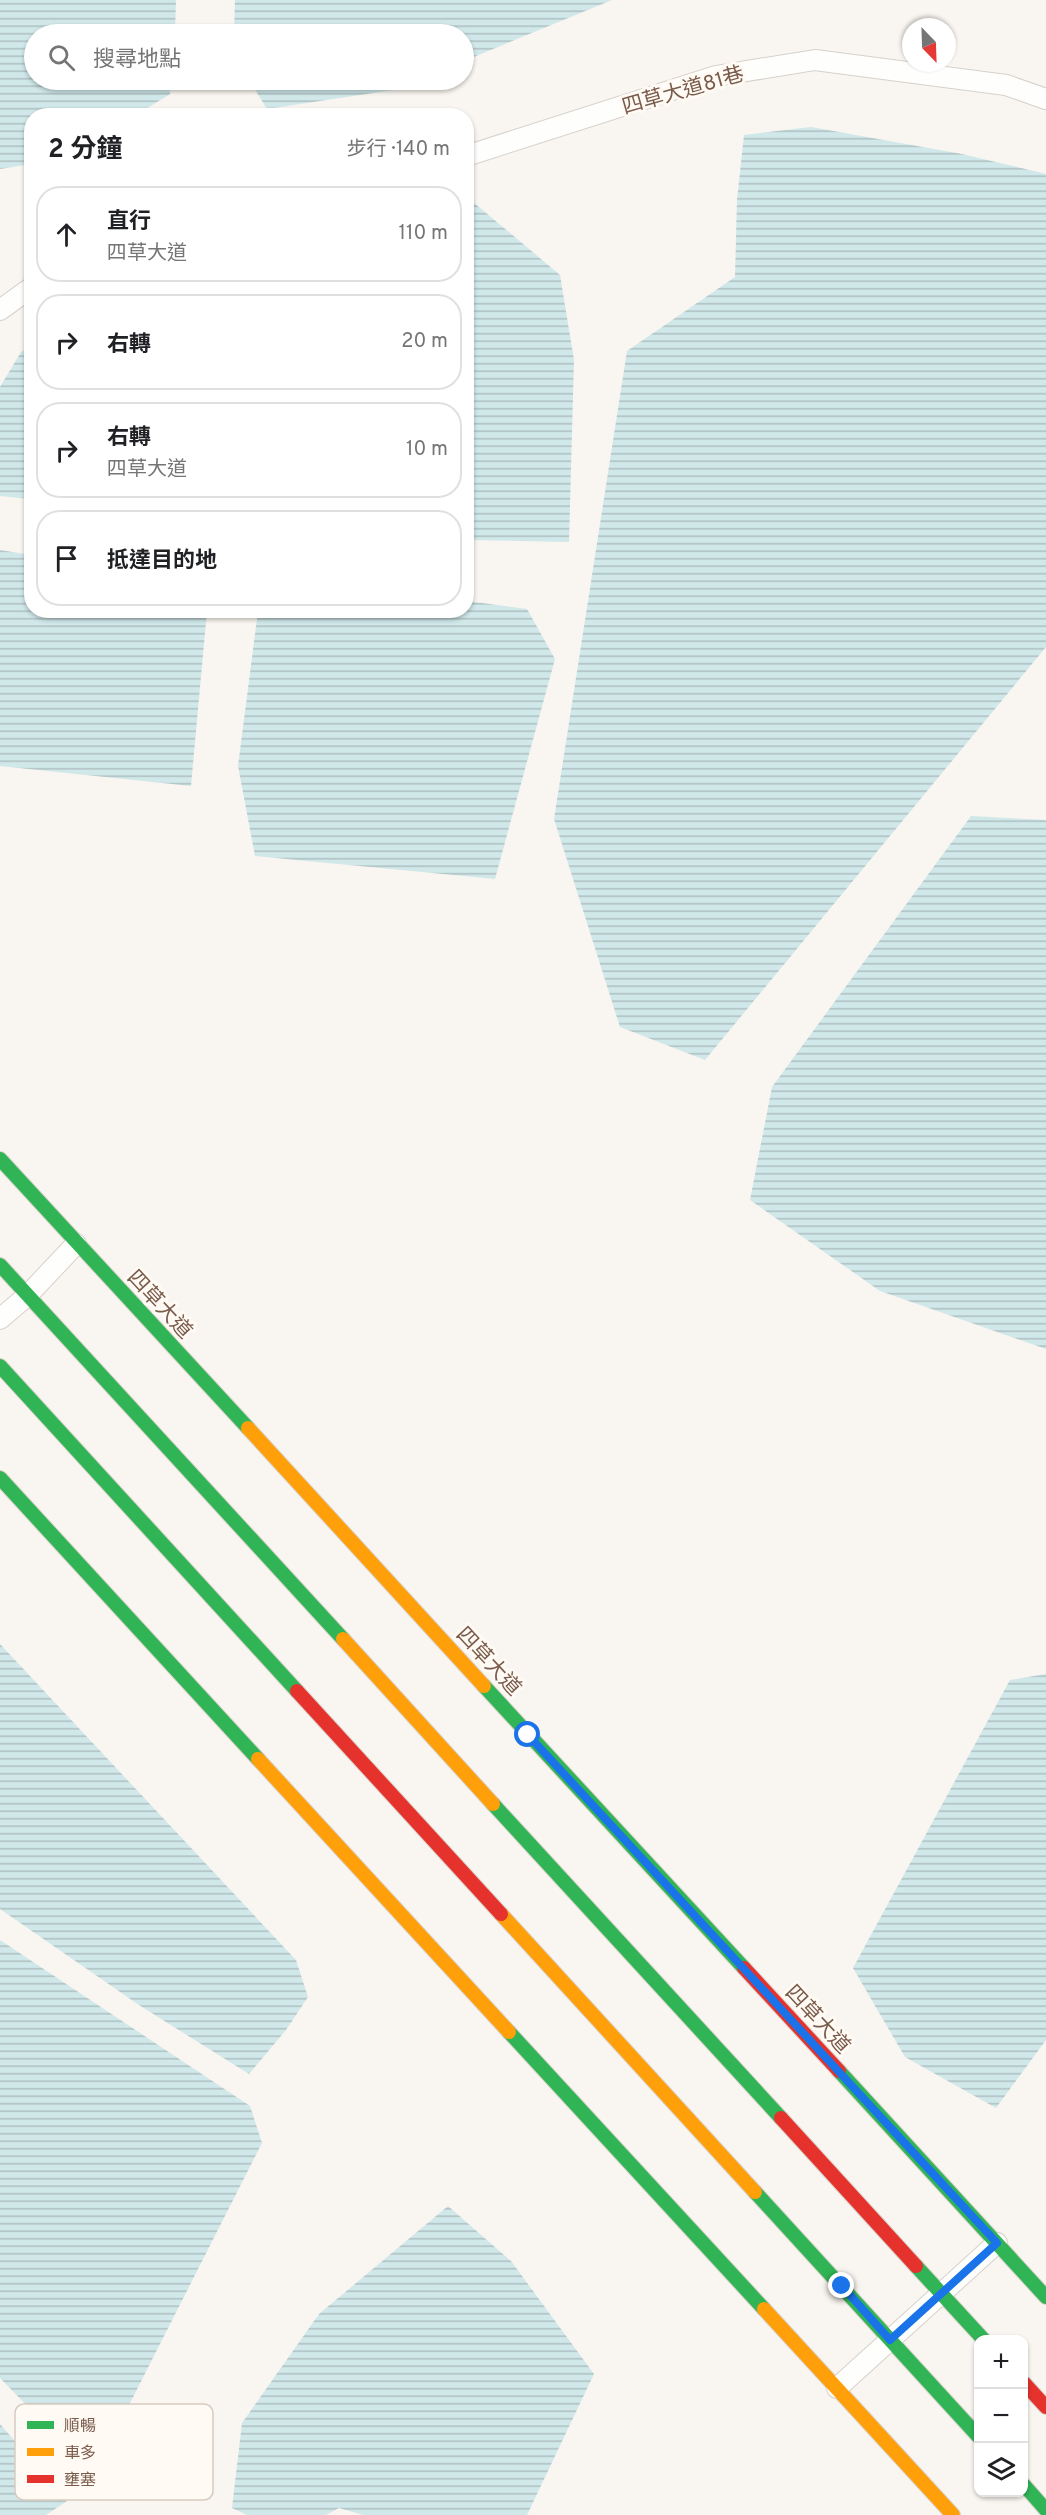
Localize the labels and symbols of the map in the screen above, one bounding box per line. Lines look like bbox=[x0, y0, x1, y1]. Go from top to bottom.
north arrow bbox=[902, 18, 956, 72]
street label: 四草大道81巷 bbox=[619, 61, 748, 122]
street label: 四草大道 bbox=[120, 1265, 197, 1345]
street label: 四草大道 bbox=[449, 1622, 526, 1702]
route start bbox=[514, 1721, 540, 1747]
street label: 四草大道 bbox=[778, 1980, 855, 2060]
route end bbox=[828, 2272, 854, 2298]
legend bbox=[15, 2404, 213, 2500]
text: 順暢 bbox=[64, 2417, 96, 2437]
text: 車多 bbox=[64, 2444, 96, 2464]
text: 壅塞 bbox=[64, 2471, 96, 2491]

